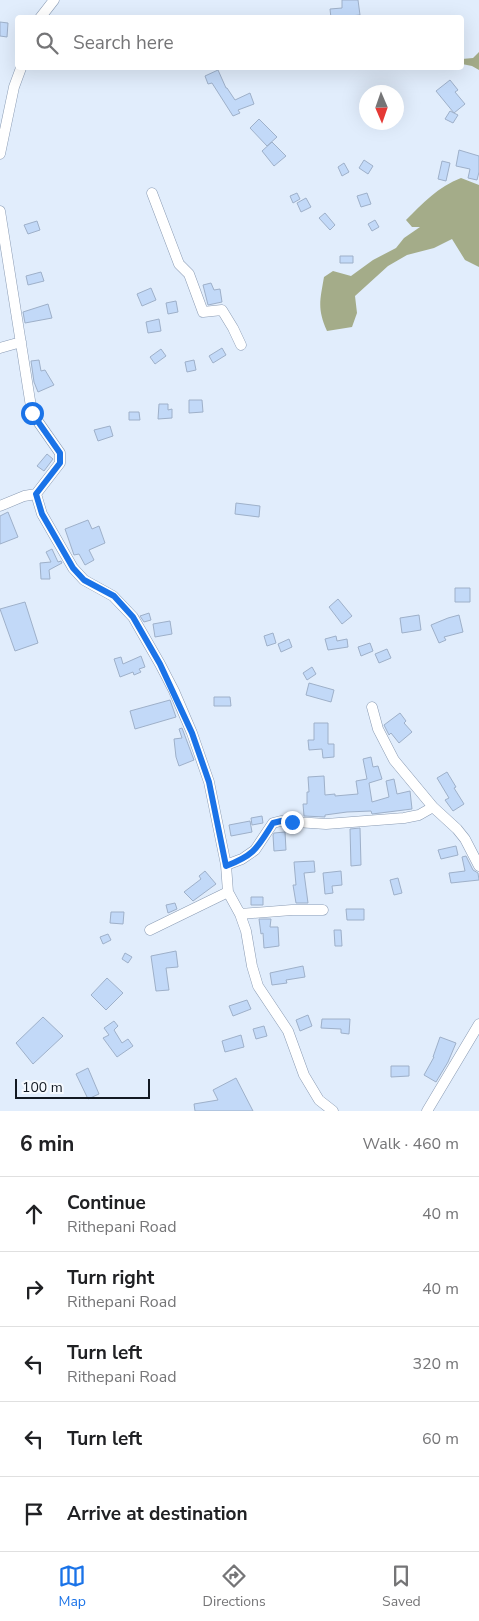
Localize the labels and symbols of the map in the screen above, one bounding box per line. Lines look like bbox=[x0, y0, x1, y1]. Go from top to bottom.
north arrow bbox=[359, 85, 404, 130]
route start bbox=[21, 402, 44, 425]
route end bbox=[281, 811, 304, 834]
scale bar bbox=[15, 1076, 150, 1099]

